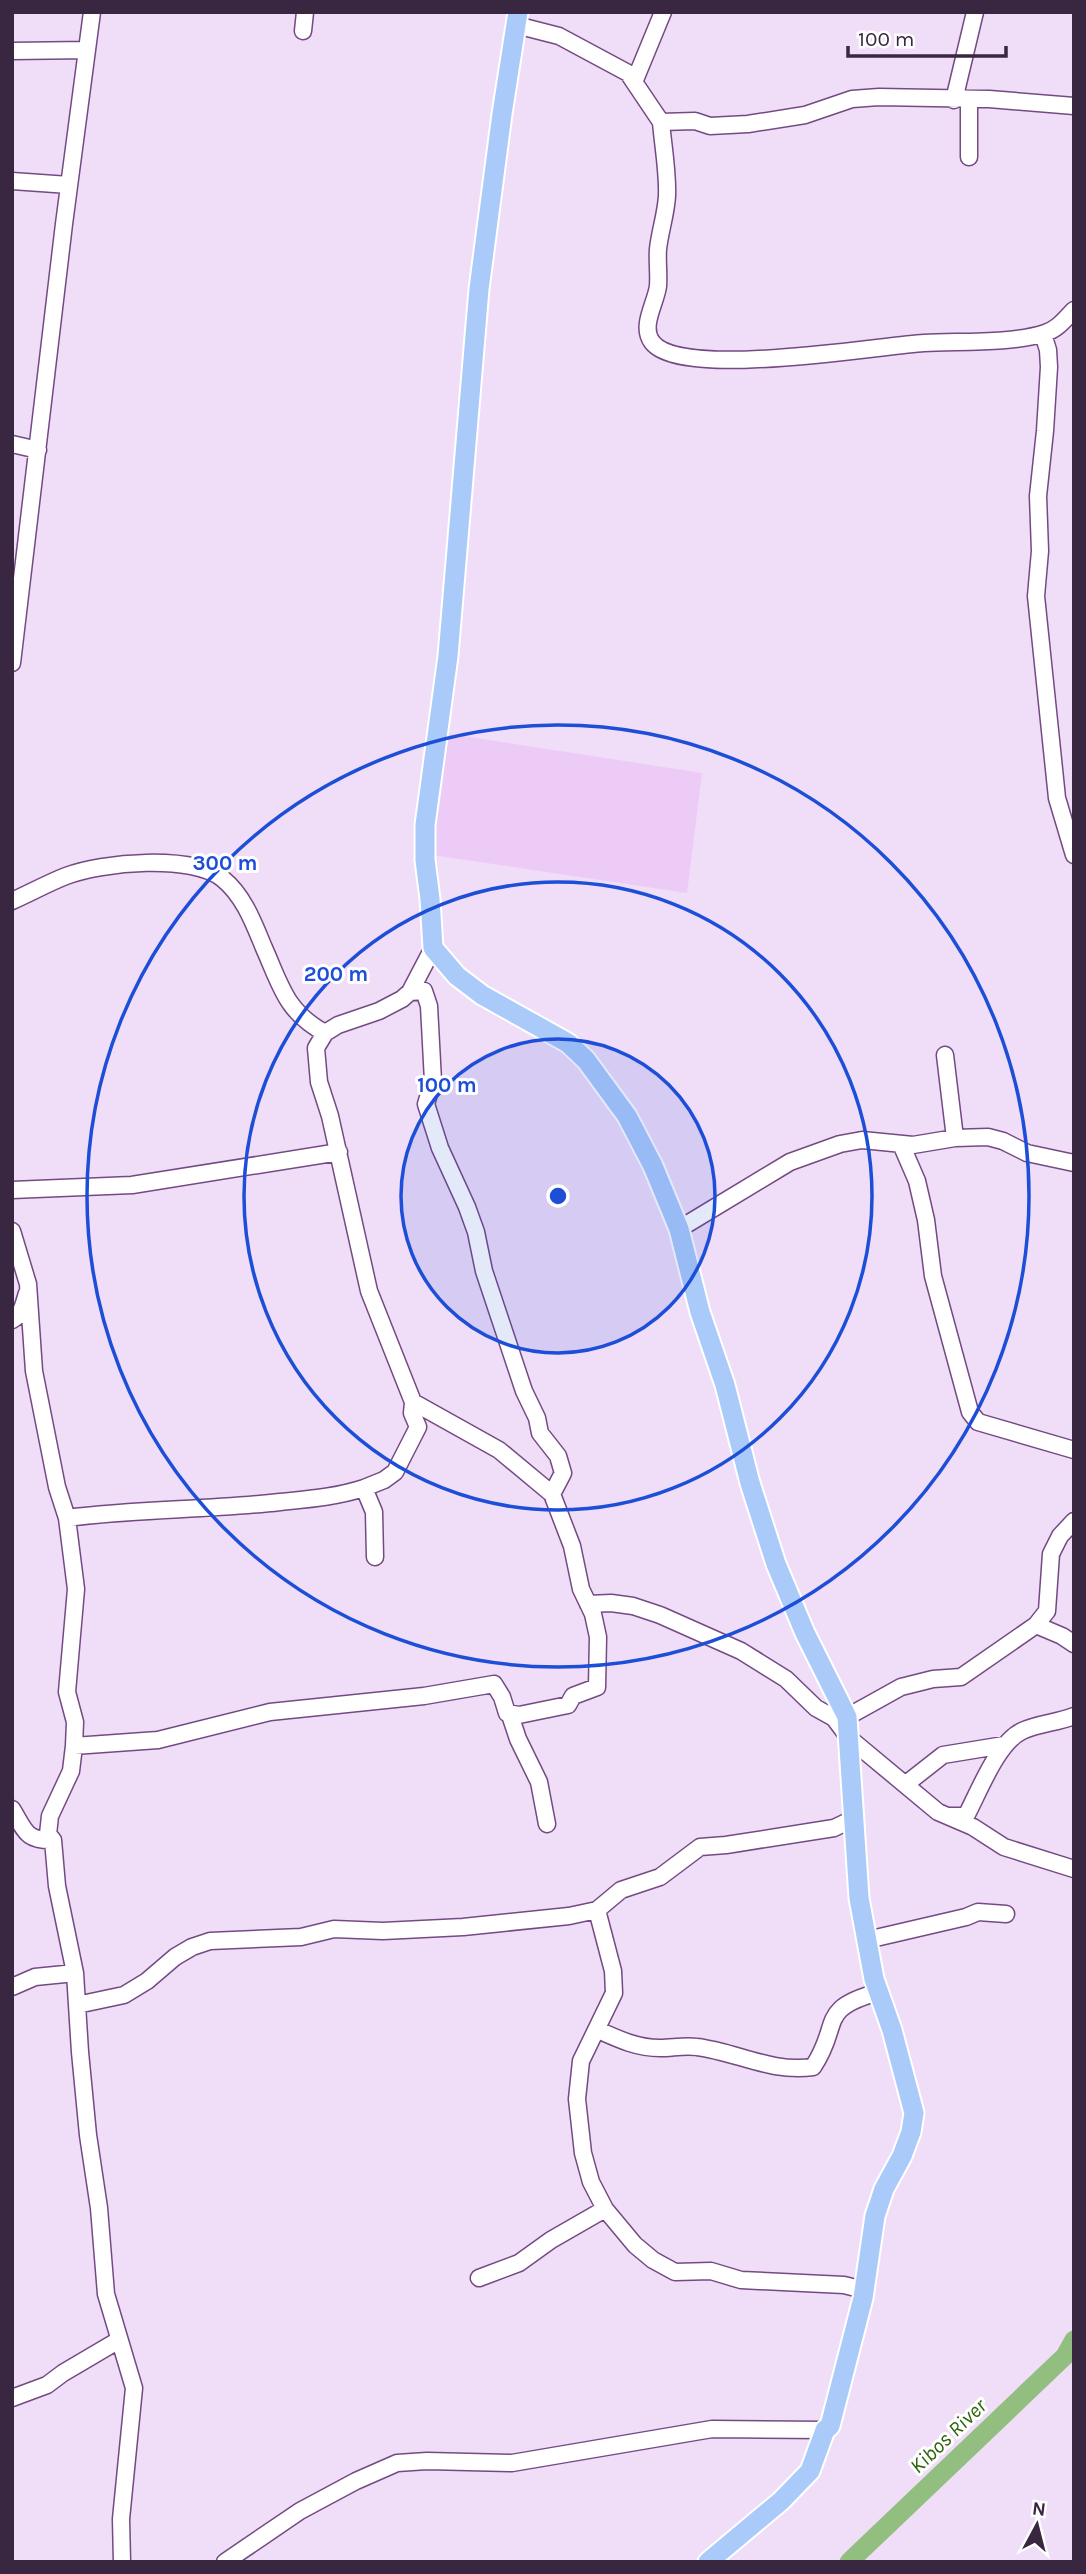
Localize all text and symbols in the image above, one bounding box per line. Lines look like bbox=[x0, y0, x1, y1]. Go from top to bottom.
scale bar bbox=[848, 14, 1006, 58]
text: 100 m bbox=[858, 27, 915, 51]
text: 300 m bbox=[193, 851, 257, 875]
text: 200 m bbox=[304, 962, 368, 986]
text: 100 m bbox=[417, 1073, 477, 1097]
centre of rings bbox=[546, 1184, 570, 1208]
water label: Kibos River bbox=[905, 2393, 992, 2478]
north arrow bbox=[1002, 2490, 1072, 2560]
text: N bbox=[1031, 2497, 1047, 2521]

